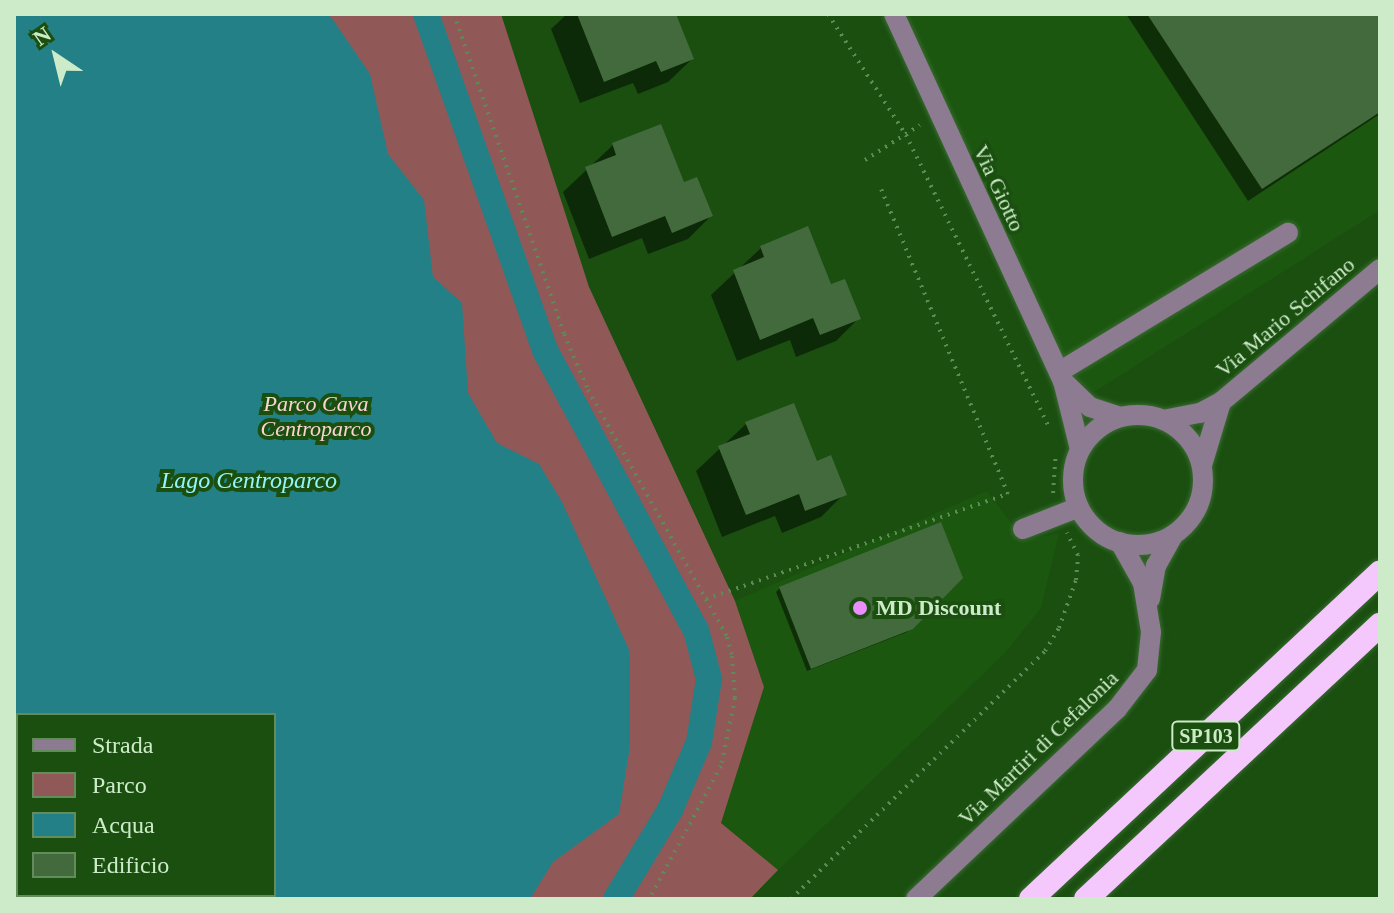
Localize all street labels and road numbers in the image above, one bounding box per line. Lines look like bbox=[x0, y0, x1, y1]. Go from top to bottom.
street label: Via Giotto bbox=[968, 141, 1030, 235]
street label: Via Mario Schifano bbox=[1210, 251, 1360, 383]
street label: Via Martiri di Cefalonia bbox=[953, 665, 1123, 831]
road number: SP103 bbox=[1170, 720, 1242, 752]

